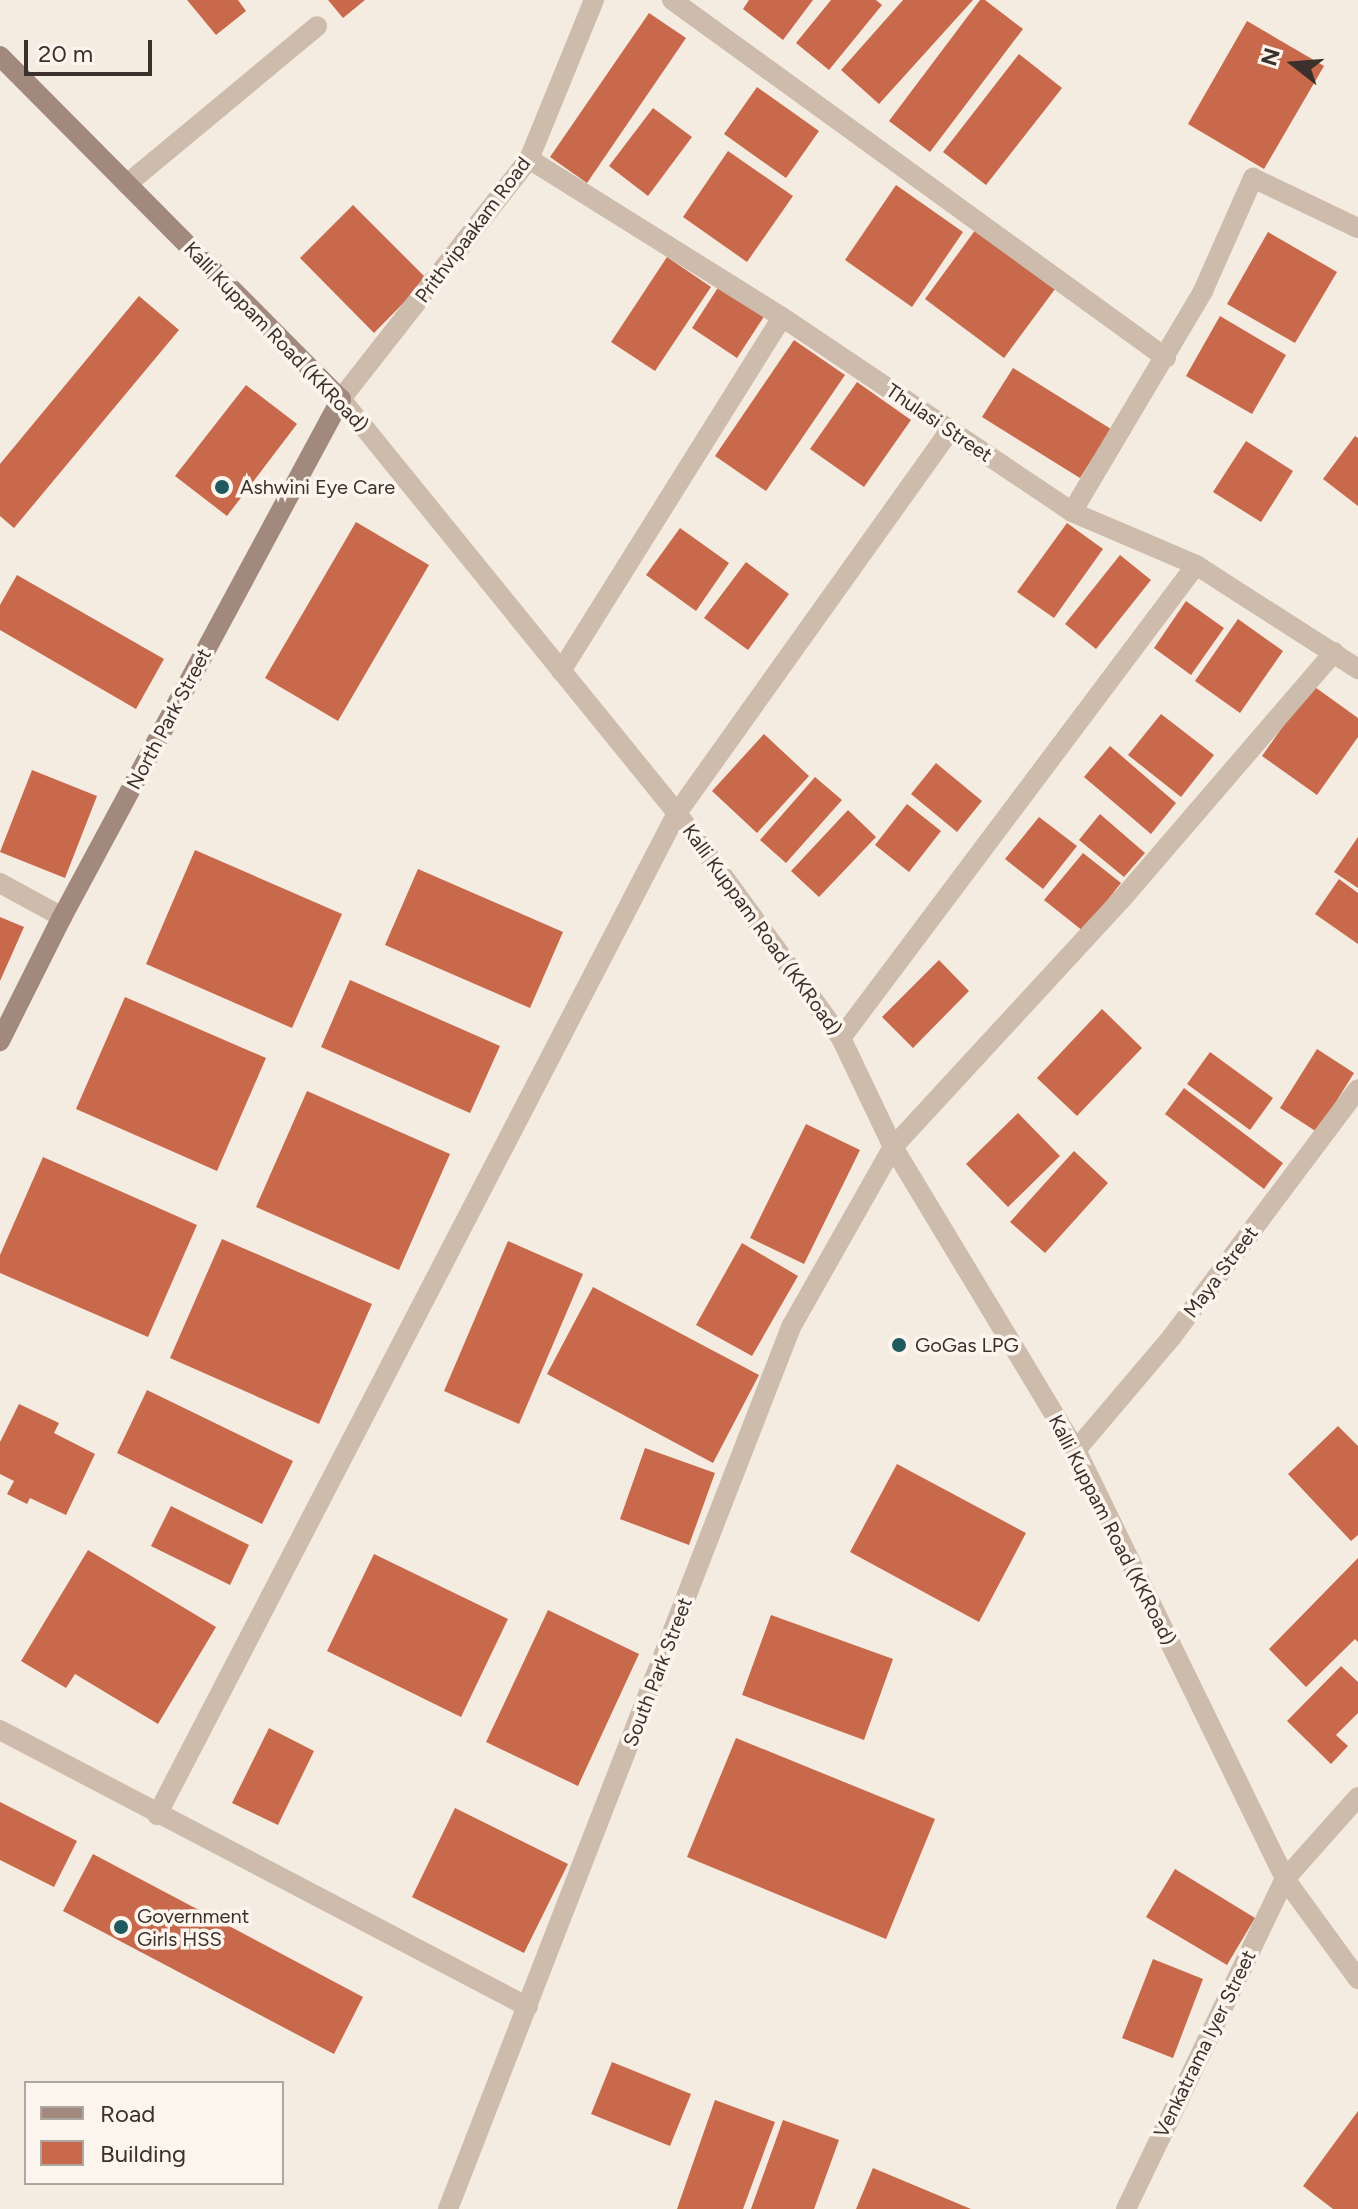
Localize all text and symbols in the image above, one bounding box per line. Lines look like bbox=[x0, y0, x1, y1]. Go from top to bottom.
scale bar bbox=[28, 24, 156, 74]
north arrow bbox=[1254, 24, 1334, 104]
text: 20 m bbox=[38, 39, 93, 68]
text: N bbox=[1255, 45, 1286, 69]
street label: Prithvipaakam Road bbox=[410, 152, 536, 308]
street label: Kalli Kuppam Road (KKRoad) bbox=[179, 237, 373, 437]
street label: Thulasi Street bbox=[881, 379, 997, 467]
place label: Ashwini Eye Care bbox=[240, 475, 395, 499]
marker: Ashwini Eye Care bbox=[211, 476, 233, 498]
street label: North Park Street bbox=[122, 644, 216, 794]
street label: Kalli Kuppam Road (KKRoad) bbox=[677, 820, 847, 1040]
street label: Maya Street bbox=[1179, 1221, 1263, 1323]
place label: GoGas LPG bbox=[915, 1333, 1019, 1357]
marker: GoGas LPG bbox=[890, 1336, 908, 1354]
street label: Kalli Kuppam Road (KKRoad) bbox=[1043, 1411, 1181, 1649]
street label: South Park Street bbox=[619, 1594, 697, 1750]
place label: Government Girls HSS bbox=[137, 1904, 249, 1951]
marker: Government Girls HSS bbox=[112, 1918, 130, 1936]
street label: Venkatrama Iyer Street bbox=[1149, 1946, 1261, 2142]
legend bbox=[24, 2081, 284, 2185]
text: Road bbox=[100, 2099, 155, 2128]
text: Building bbox=[100, 2139, 186, 2168]

